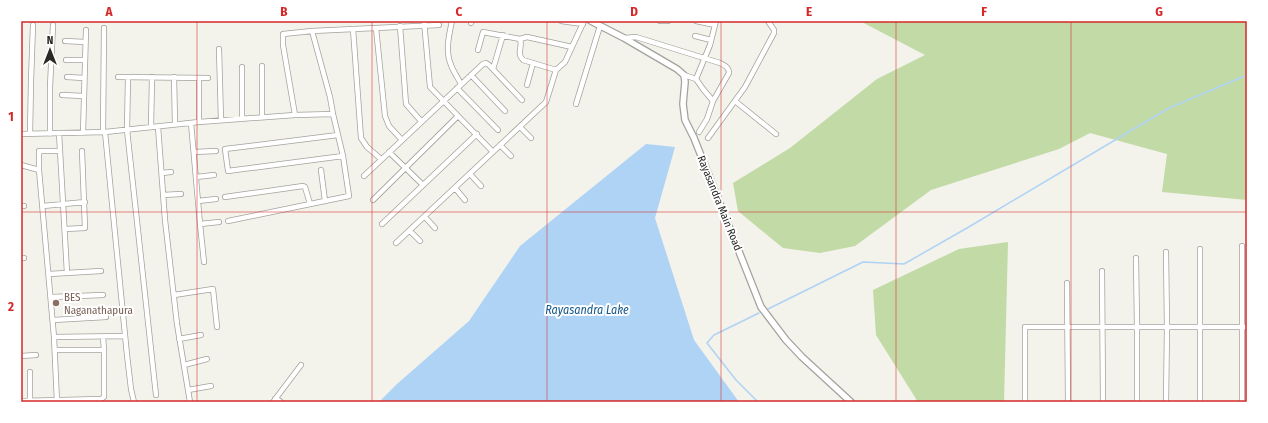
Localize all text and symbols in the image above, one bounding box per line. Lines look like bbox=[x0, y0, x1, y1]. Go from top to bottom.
text: A bbox=[104, 4, 113, 19]
text: B bbox=[280, 4, 288, 19]
text: C bbox=[456, 4, 463, 19]
text: D bbox=[630, 4, 638, 19]
text: E bbox=[806, 4, 812, 19]
text: F bbox=[981, 4, 987, 19]
text: G bbox=[1155, 4, 1163, 19]
north arrow bbox=[30, 30, 70, 70]
text: N bbox=[47, 34, 53, 47]
text: 1 bbox=[8, 109, 14, 124]
street label: Rayasandra Main Road bbox=[694, 154, 745, 253]
place label: BES Naganathapura bbox=[64, 291, 133, 317]
marker: BES Naganathapura bbox=[51, 298, 61, 308]
text: 2 bbox=[7, 299, 14, 314]
water label: Rayasandra Lake bbox=[545, 303, 629, 317]

